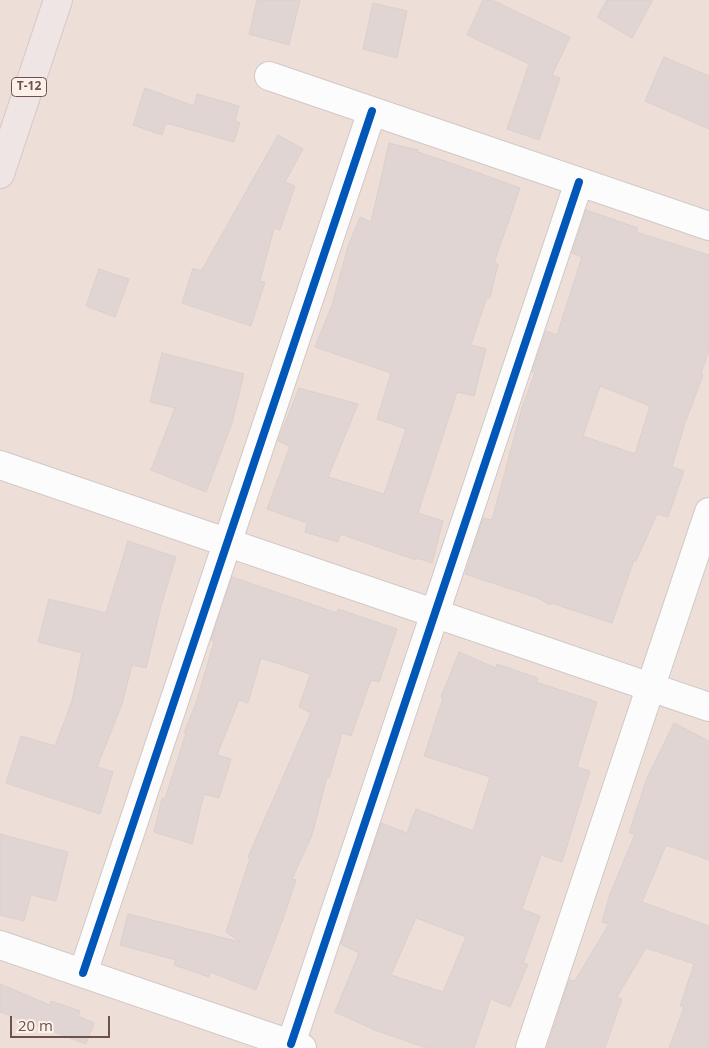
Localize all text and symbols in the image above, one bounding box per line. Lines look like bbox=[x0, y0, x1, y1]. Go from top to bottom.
road number: T-12 bbox=[12, 77, 46, 96]
scale bar bbox=[12, 1006, 112, 1038]
text: 20 m bbox=[18, 1015, 53, 1035]

